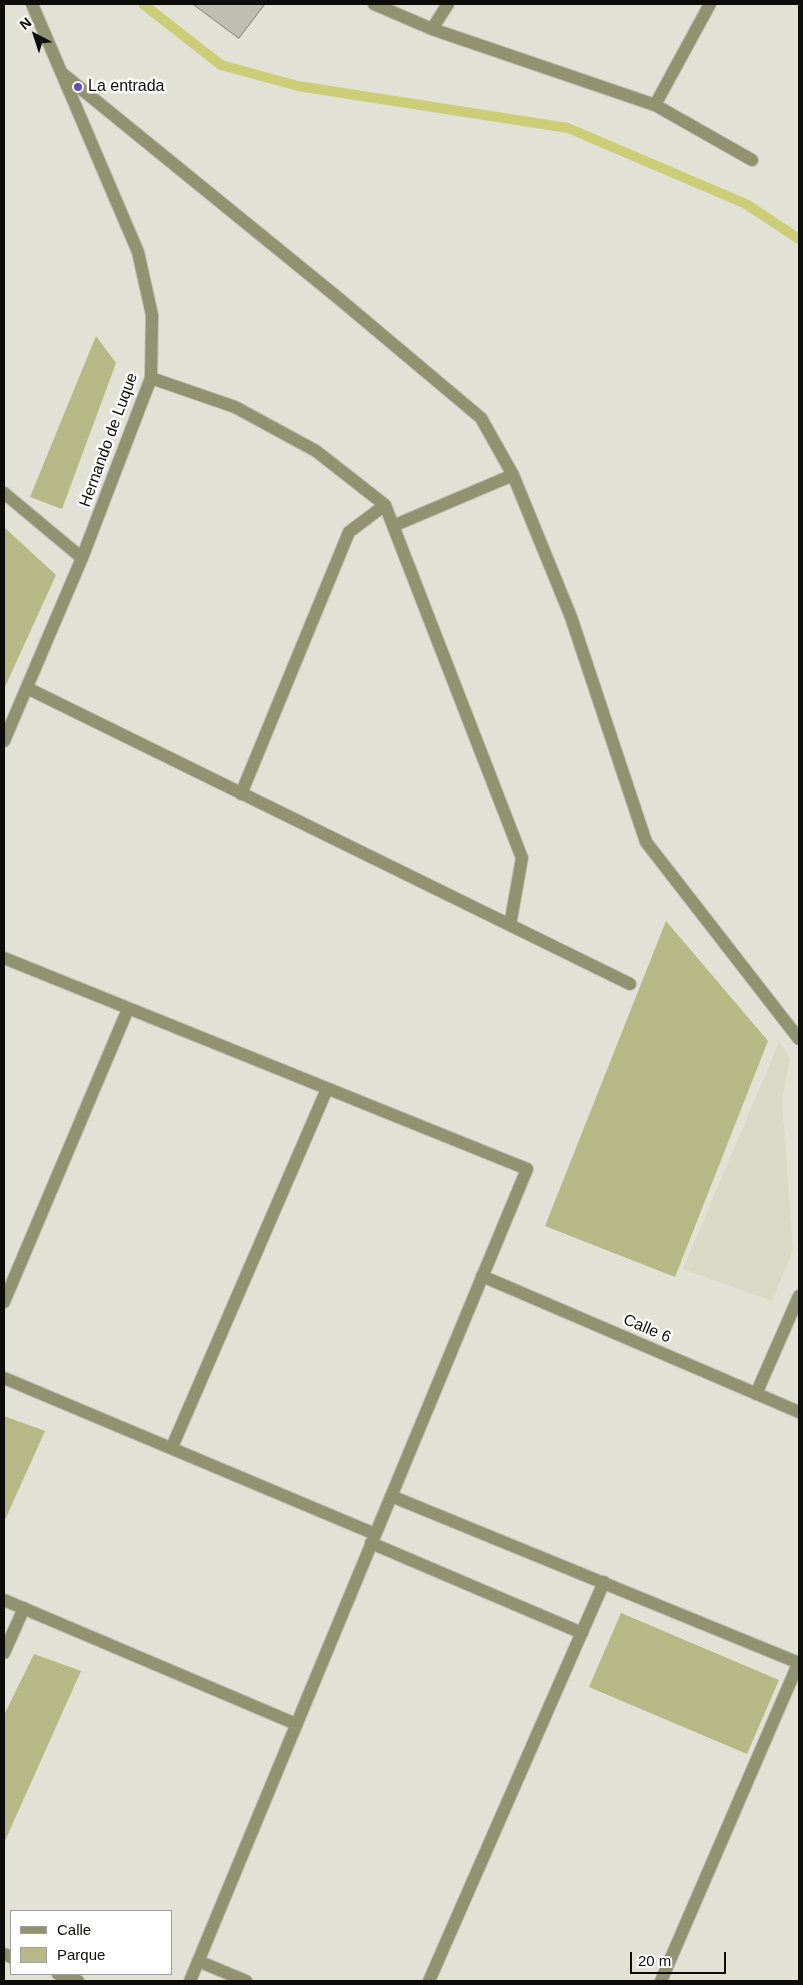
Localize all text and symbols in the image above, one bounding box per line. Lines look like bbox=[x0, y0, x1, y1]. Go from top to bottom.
north arrow bbox=[10, 10, 60, 60]
text: N bbox=[16, 14, 34, 33]
place label: La entrada bbox=[88, 77, 165, 97]
marker: La entrada bbox=[72, 81, 84, 93]
street label: Hernando de Luque bbox=[76, 370, 142, 510]
street label: Calle 6 bbox=[620, 1310, 674, 1348]
legend bbox=[10, 1910, 172, 1975]
text: Calle bbox=[57, 1921, 91, 1938]
scale bar bbox=[633, 1942, 729, 1974]
text: Parque bbox=[57, 1946, 105, 1963]
text: 20 m bbox=[638, 1952, 671, 1969]

